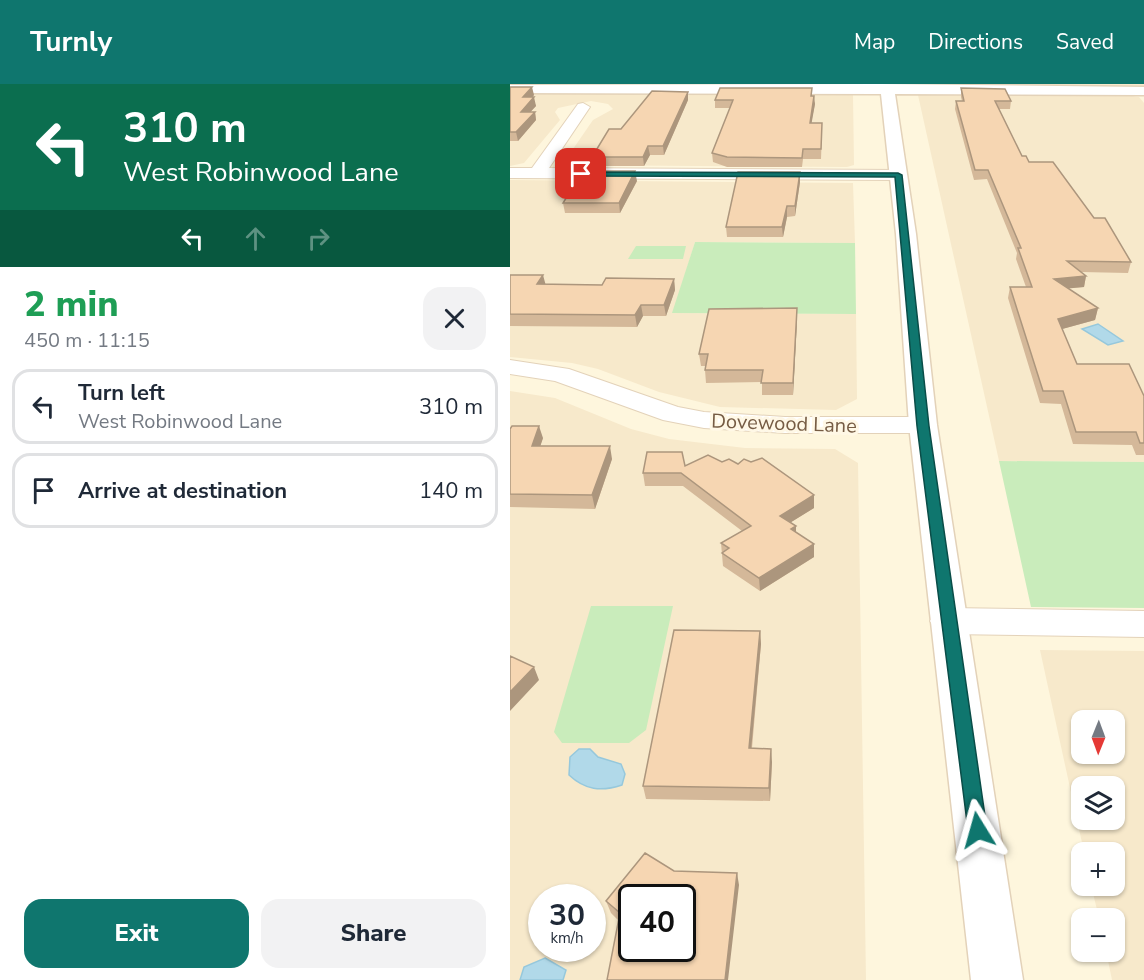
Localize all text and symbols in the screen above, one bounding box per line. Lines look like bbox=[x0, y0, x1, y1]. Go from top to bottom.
text: Turnly bbox=[30, 23, 112, 61]
text: Map bbox=[854, 28, 895, 56]
text: Directions bbox=[928, 28, 1023, 56]
text: Saved bbox=[1056, 28, 1114, 56]
text: 310 m bbox=[123, 100, 247, 157]
icon: left bbox=[24, 108, 102, 186]
pin bbox=[555, 148, 606, 199]
text: West Robinwood Lane bbox=[123, 154, 399, 191]
icon: arrive bbox=[564, 157, 597, 190]
icon: left bbox=[176, 222, 209, 255]
icon: ahead bbox=[239, 222, 272, 255]
icon: right bbox=[302, 222, 335, 255]
text: 2 min bbox=[24, 280, 119, 329]
button: close bbox=[423, 287, 486, 350]
text: 450 m · 11:15 bbox=[24, 327, 150, 354]
text: Turn left bbox=[78, 378, 165, 408]
icon: left bbox=[27, 390, 60, 423]
text: 310 m bbox=[419, 392, 483, 422]
street label: Dovewood Lane bbox=[711, 407, 857, 440]
text: West Robinwood Lane bbox=[78, 408, 282, 435]
icon: arrive bbox=[27, 474, 60, 507]
text: Arrive at destination bbox=[78, 476, 287, 506]
text: 140 m bbox=[419, 476, 483, 506]
north arrow bbox=[1071, 710, 1125, 764]
map controls bbox=[1071, 710, 1125, 962]
button: layers bbox=[1071, 776, 1125, 830]
position arrow bbox=[946, 798, 1010, 862]
button: + bbox=[1071, 842, 1125, 896]
speed limit sign: 40 bbox=[618, 884, 696, 962]
text: 30 bbox=[549, 895, 585, 936]
button: Exit bbox=[24, 899, 249, 968]
button: Share bbox=[261, 899, 486, 968]
button: − bbox=[1071, 908, 1125, 962]
text: km/h bbox=[550, 928, 584, 948]

